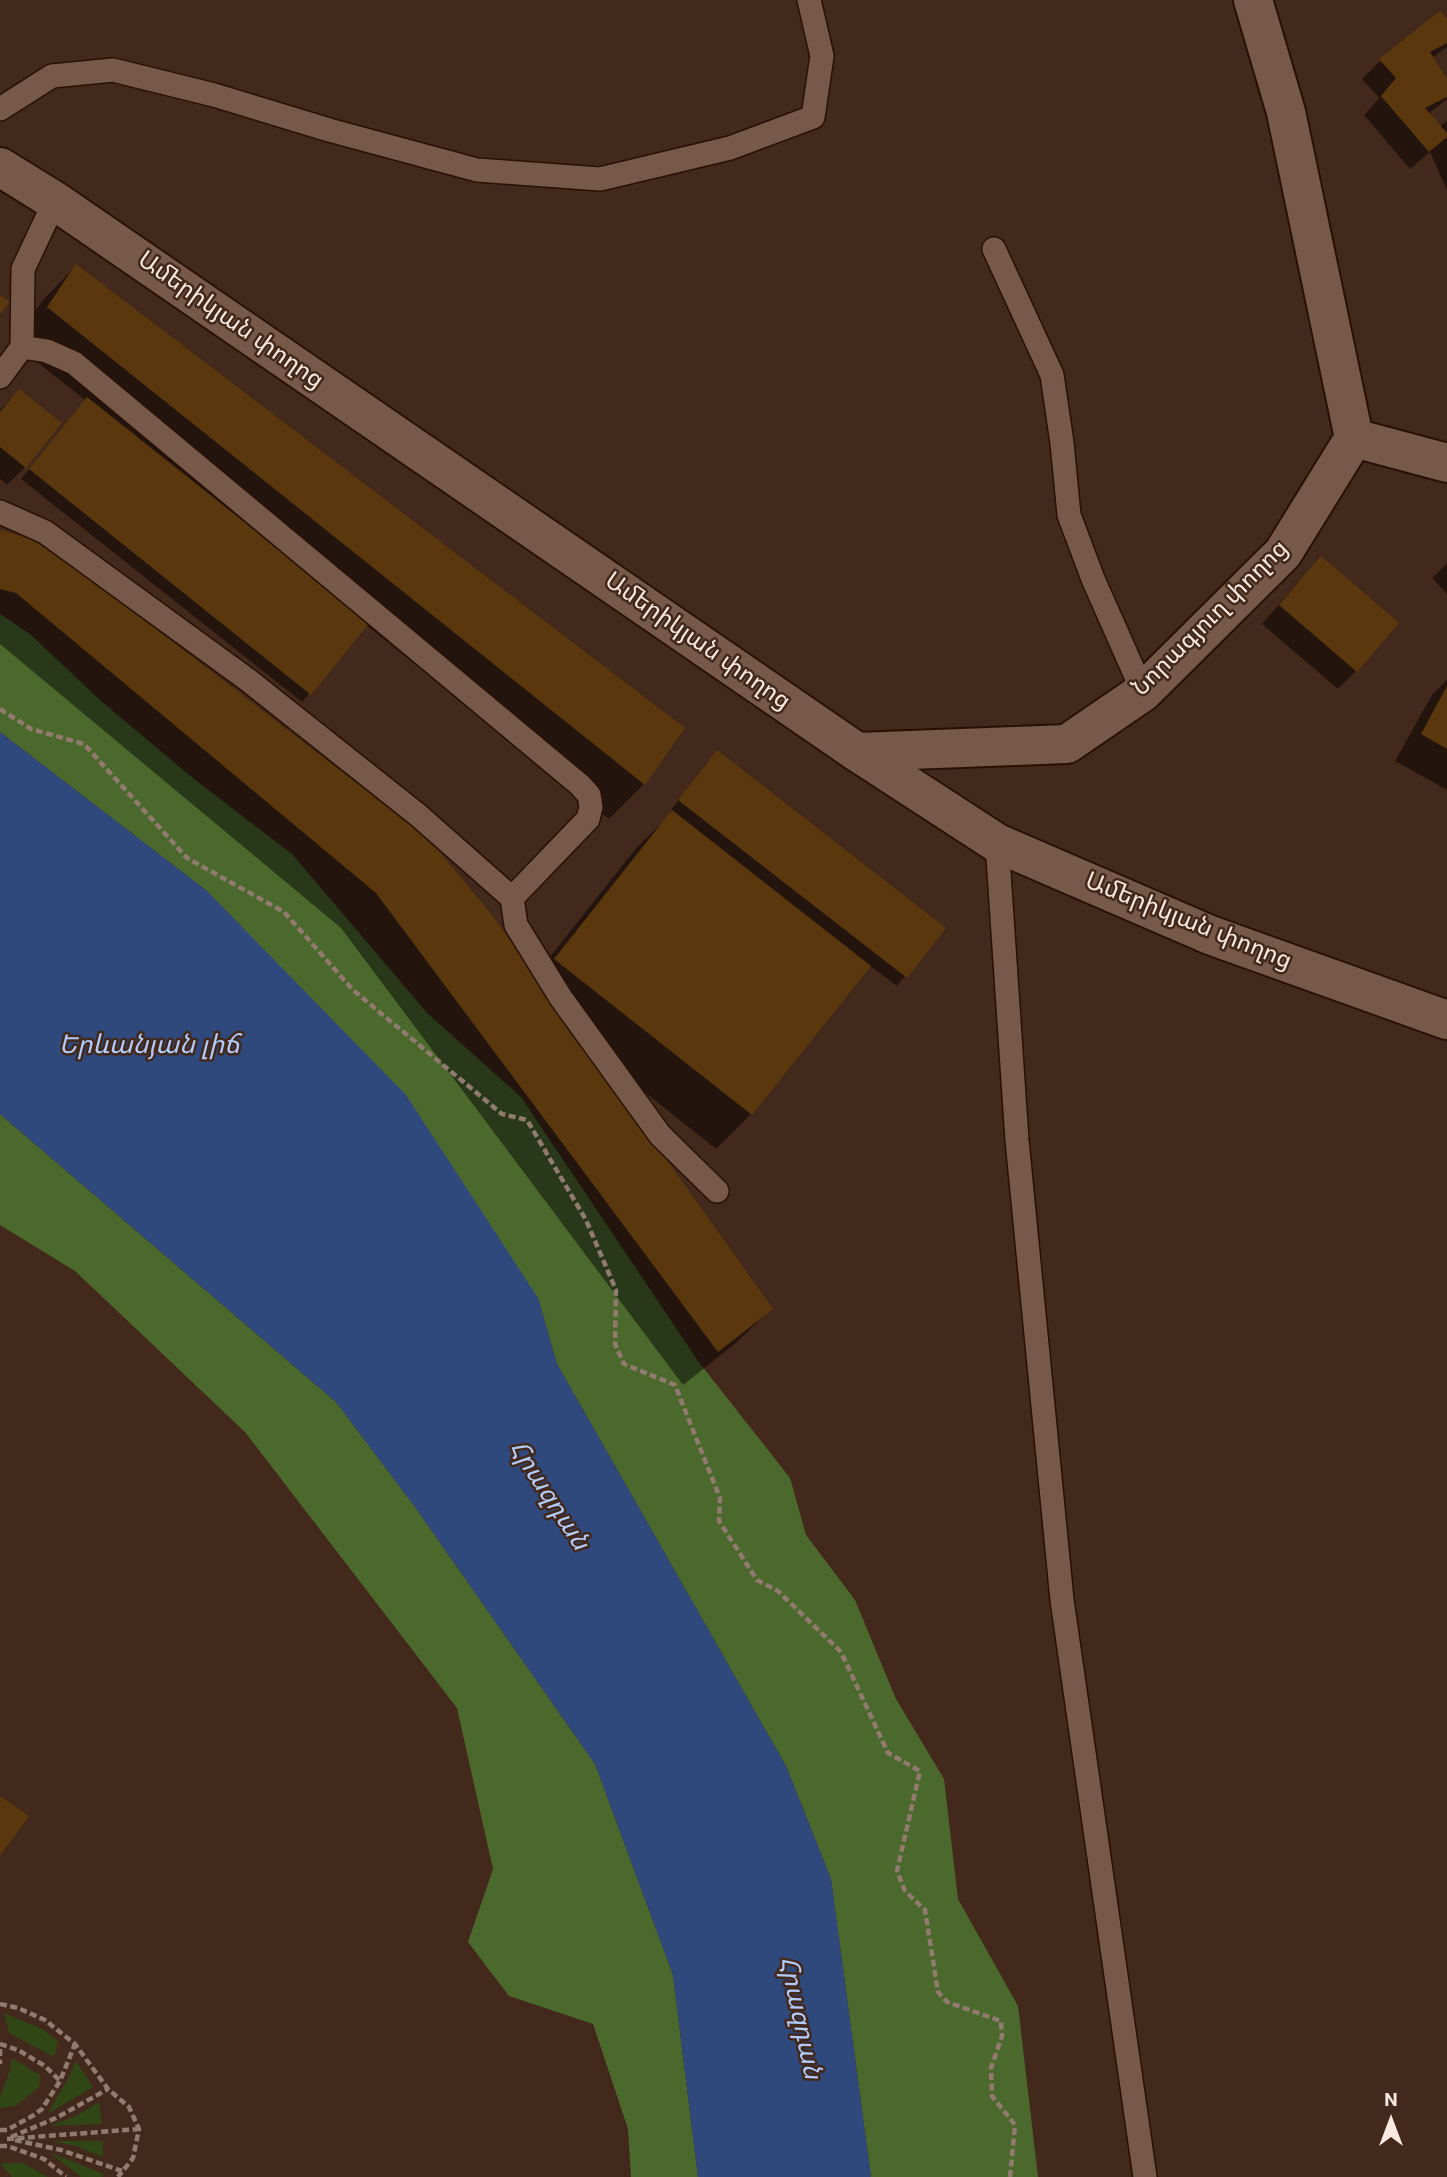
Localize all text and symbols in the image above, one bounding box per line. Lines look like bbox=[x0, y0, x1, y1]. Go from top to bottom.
street label: Ամերիկյան փողոց bbox=[132, 246, 328, 396]
street label: Նորագյուղ փողոց bbox=[1127, 535, 1295, 703]
street label: Ամերիկյան փողոց bbox=[599, 567, 795, 717]
street label: Ամերիկյան փողոց bbox=[1081, 867, 1295, 977]
water label: Երևանյան լիճ bbox=[59, 1030, 239, 1062]
water label: Հրազդան bbox=[501, 1435, 595, 1557]
water label: Հրազդան bbox=[771, 1954, 827, 2082]
north arrow bbox=[1356, 2086, 1426, 2156]
text: N bbox=[1384, 2088, 1398, 2111]

